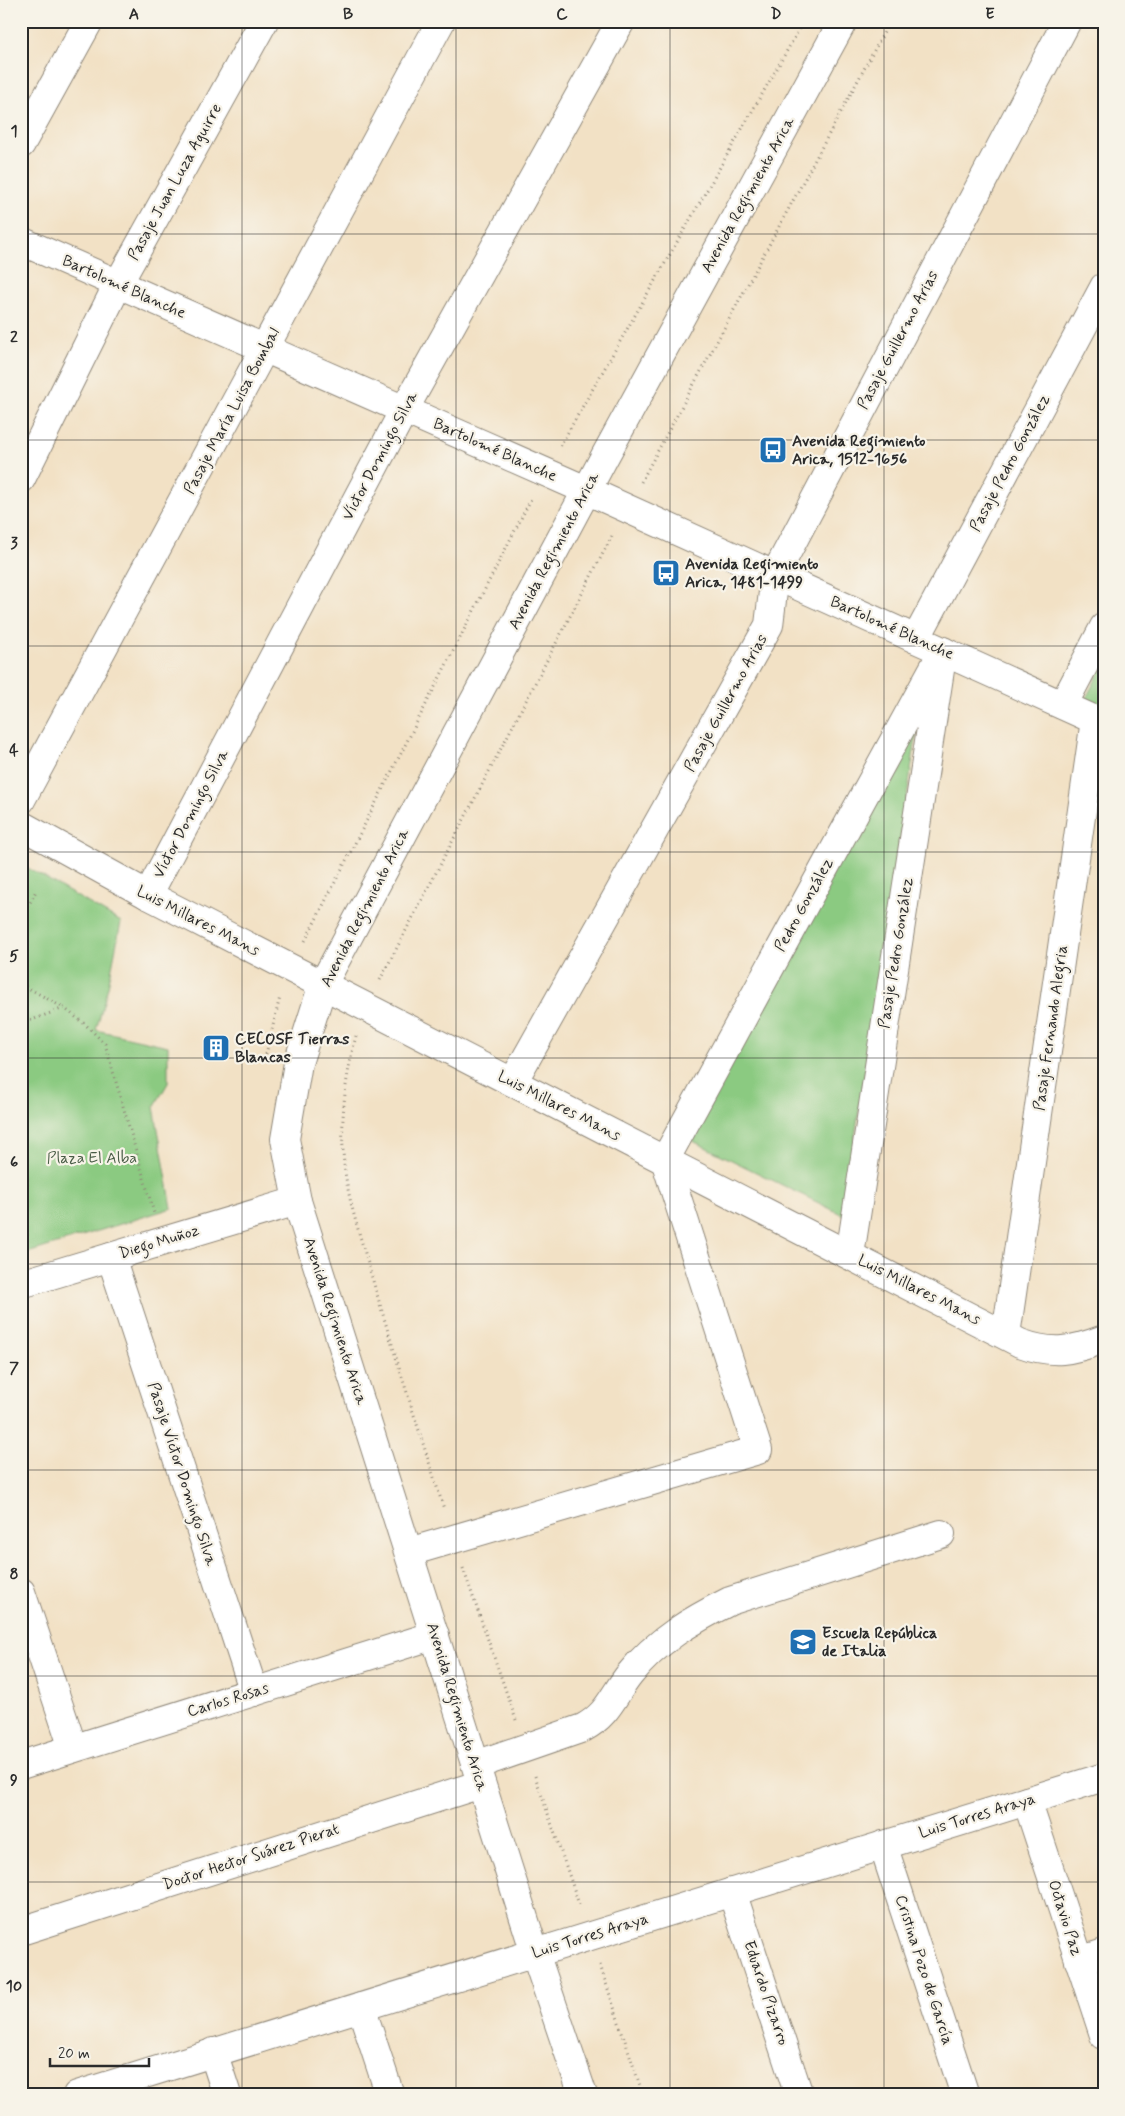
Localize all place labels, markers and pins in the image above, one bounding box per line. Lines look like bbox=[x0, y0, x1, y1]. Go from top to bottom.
place label: Avenida Regimiento Arica, 1512-1656 bbox=[792, 431, 925, 470]
bus stop icon: Avenida Regimiento Arica, 1512-1656 bbox=[758, 435, 788, 465]
place label: Avenida Regimiento Arica, 1481-1499 bbox=[685, 554, 818, 593]
bus stop icon: Avenida Regimiento Arica, 1481-1499 bbox=[651, 558, 681, 588]
place label: CECOSF Tierras Blancas bbox=[235, 1029, 350, 1068]
building icon: CECOSF Tierras Blancas bbox=[201, 1033, 231, 1063]
place label: Escuela República de Italia bbox=[822, 1623, 937, 1662]
school or university icon: Escuela República de Italia bbox=[788, 1627, 818, 1657]

